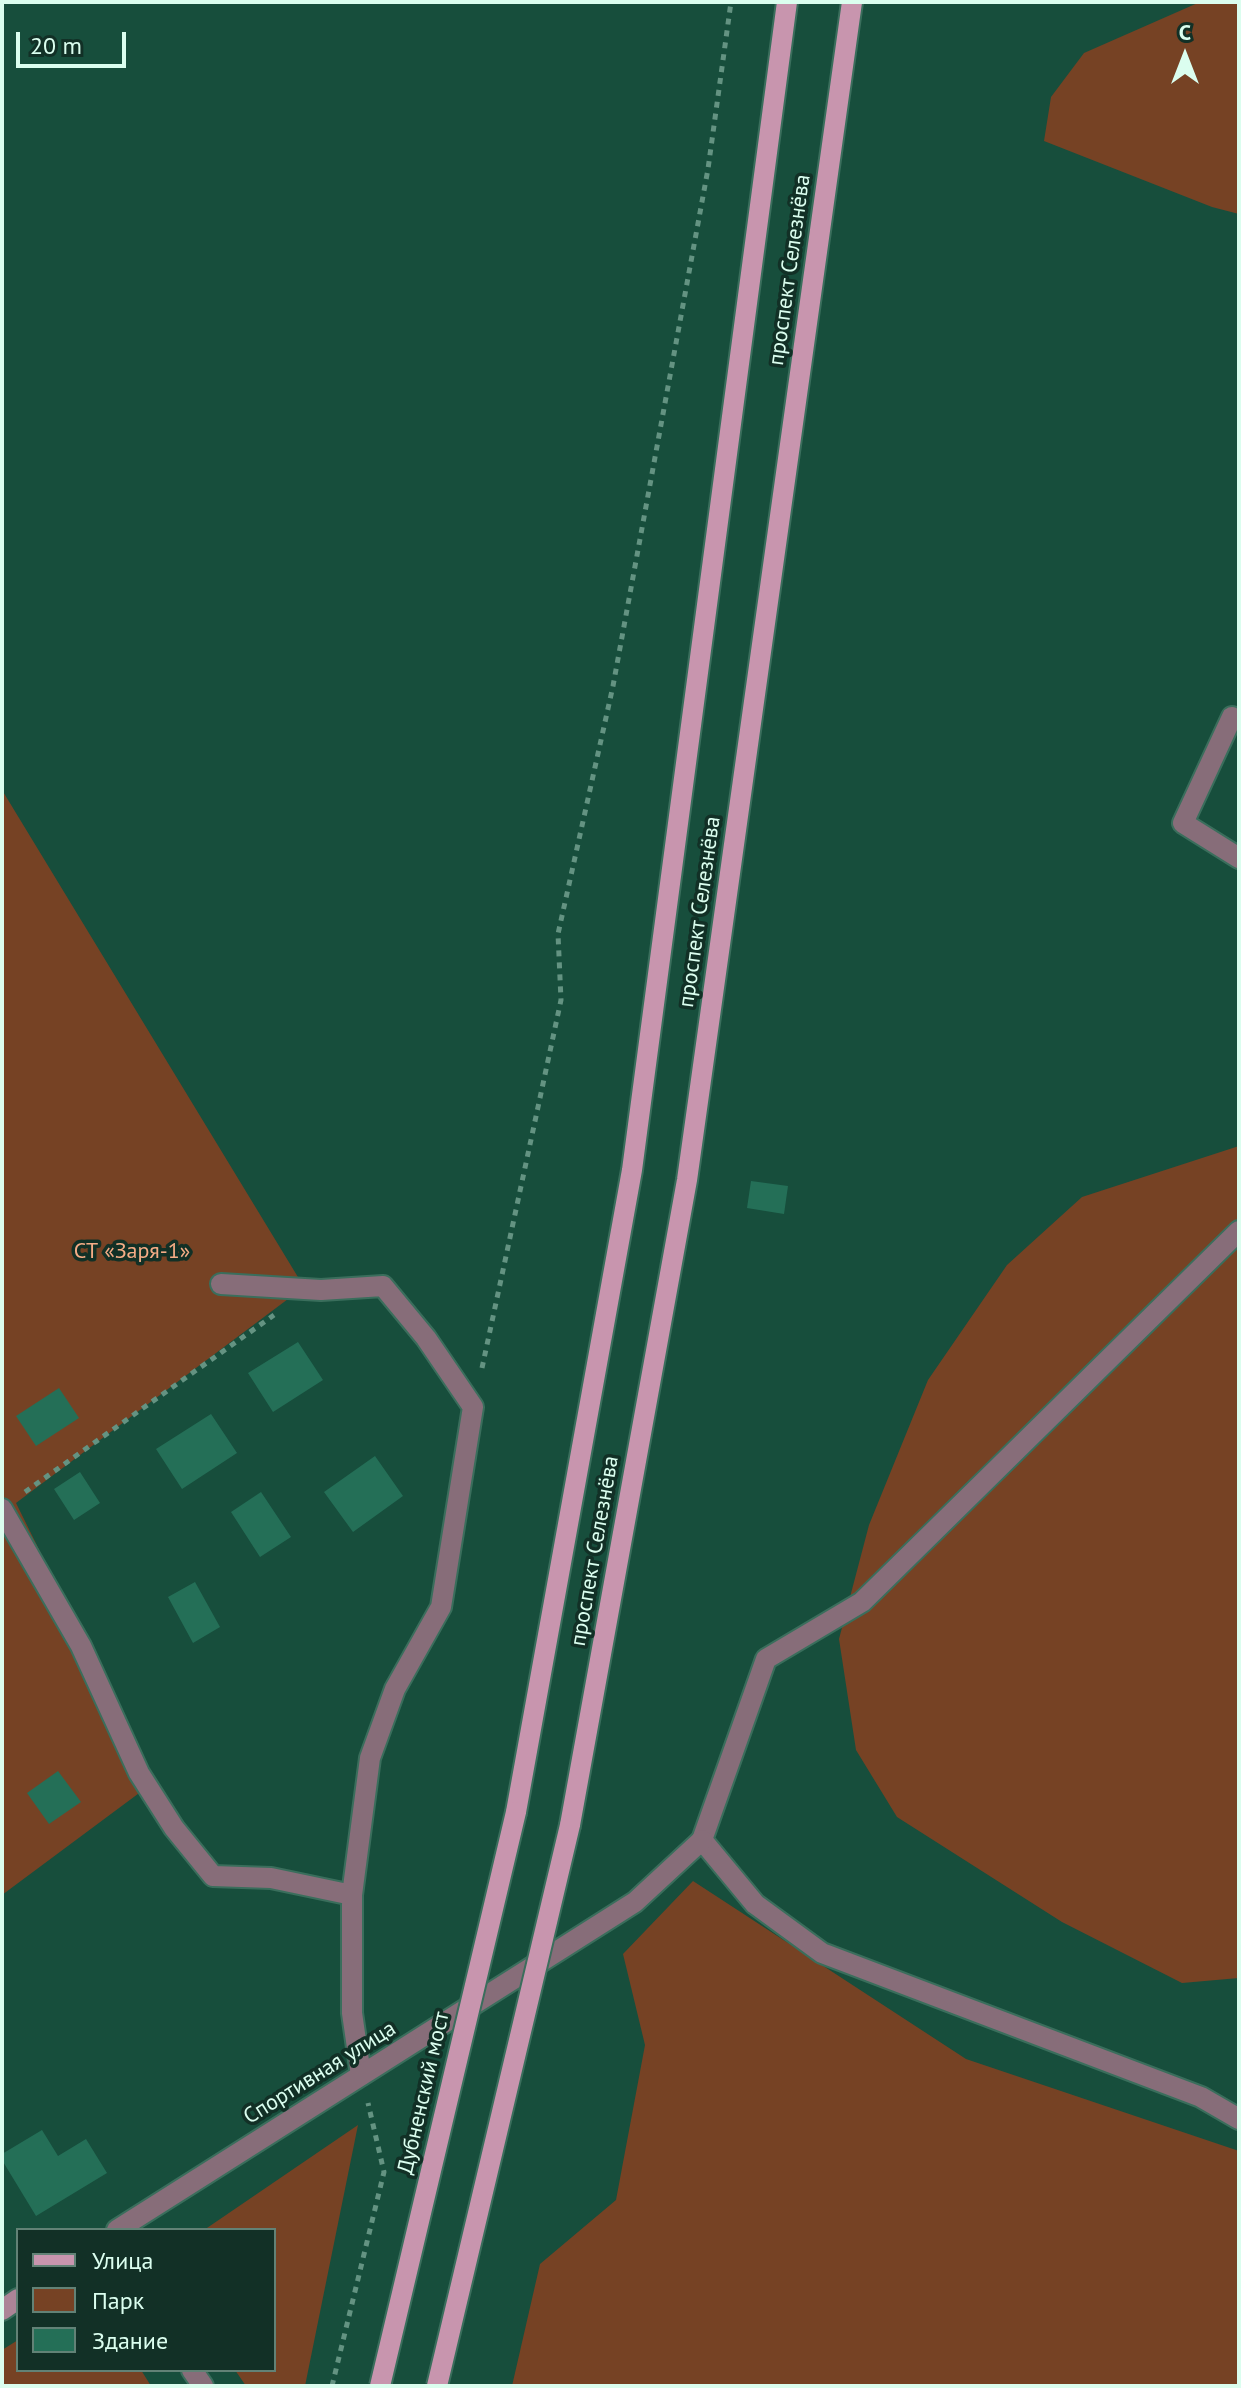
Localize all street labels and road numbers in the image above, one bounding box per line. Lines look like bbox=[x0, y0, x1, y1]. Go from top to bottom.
street label: проспект Селезнёва bbox=[764, 173, 816, 367]
street label: проспект Селезнёва bbox=[674, 815, 726, 1009]
street label: проспект Селезнёва bbox=[565, 1454, 625, 1648]
street label: Дубненский мост bbox=[392, 2009, 456, 2177]
street label: Спортивная улица bbox=[239, 2016, 401, 2130]

